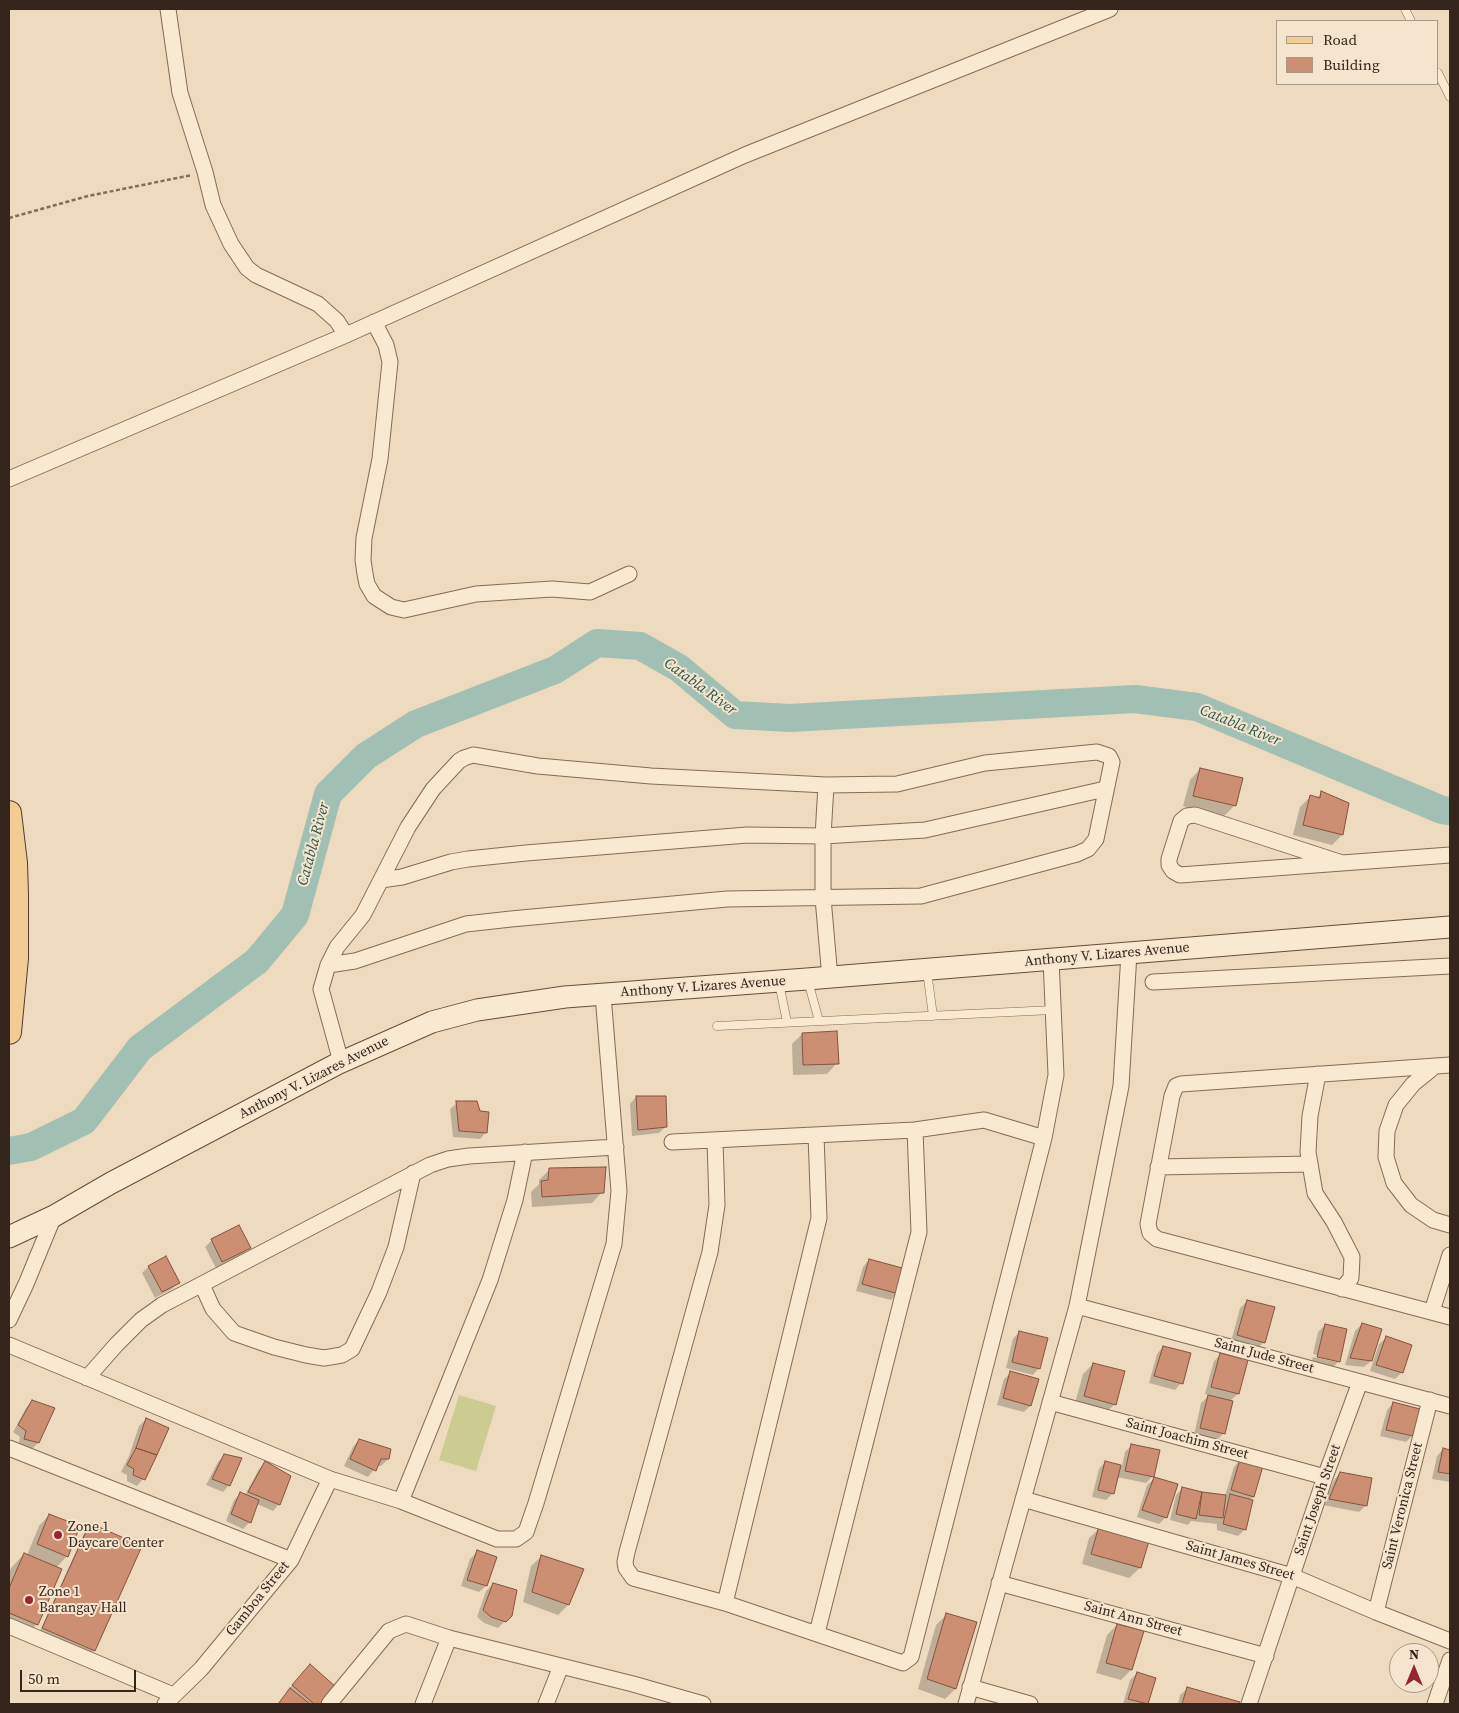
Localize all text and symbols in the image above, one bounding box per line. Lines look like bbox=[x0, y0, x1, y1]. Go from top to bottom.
legend bbox=[1276, 20, 1439, 85]
text: Road bbox=[1323, 29, 1357, 50]
text: Building bbox=[1323, 54, 1380, 75]
water label: Catabla River bbox=[660, 655, 740, 719]
water label: Catabla River bbox=[1197, 702, 1283, 750]
water label: Catabla River bbox=[294, 800, 334, 888]
street label: Anthony V. Lizares Avenue bbox=[1024, 939, 1190, 971]
street label: Anthony V. Lizares Avenue bbox=[620, 973, 786, 1001]
street label: Anthony V. Lizares Avenue bbox=[236, 1033, 392, 1123]
street label: Saint Jude Street bbox=[1213, 1335, 1315, 1377]
street label: Saint Joachim Street bbox=[1124, 1415, 1250, 1463]
street label: Saint Veronica Street bbox=[1379, 1441, 1427, 1571]
street label: Saint Joseph Street bbox=[1291, 1442, 1345, 1558]
place label: Zone 1 Daycare Center bbox=[68, 1519, 164, 1551]
marker: Zone 1 Daycare Center bbox=[52, 1529, 64, 1541]
street label: Saint James Street bbox=[1184, 1538, 1296, 1584]
street label: Gamboa Street bbox=[223, 1558, 293, 1640]
place label: Zone 1 Barangay Hall bbox=[39, 1584, 127, 1616]
marker: Zone 1 Barangay Hall bbox=[23, 1594, 35, 1606]
street label: Saint Ann Street bbox=[1082, 1598, 1184, 1640]
north arrow bbox=[1389, 1643, 1439, 1693]
text: N bbox=[1409, 1644, 1419, 1664]
scale bar bbox=[22, 1660, 139, 1692]
text: 50 m bbox=[28, 1668, 60, 1689]

